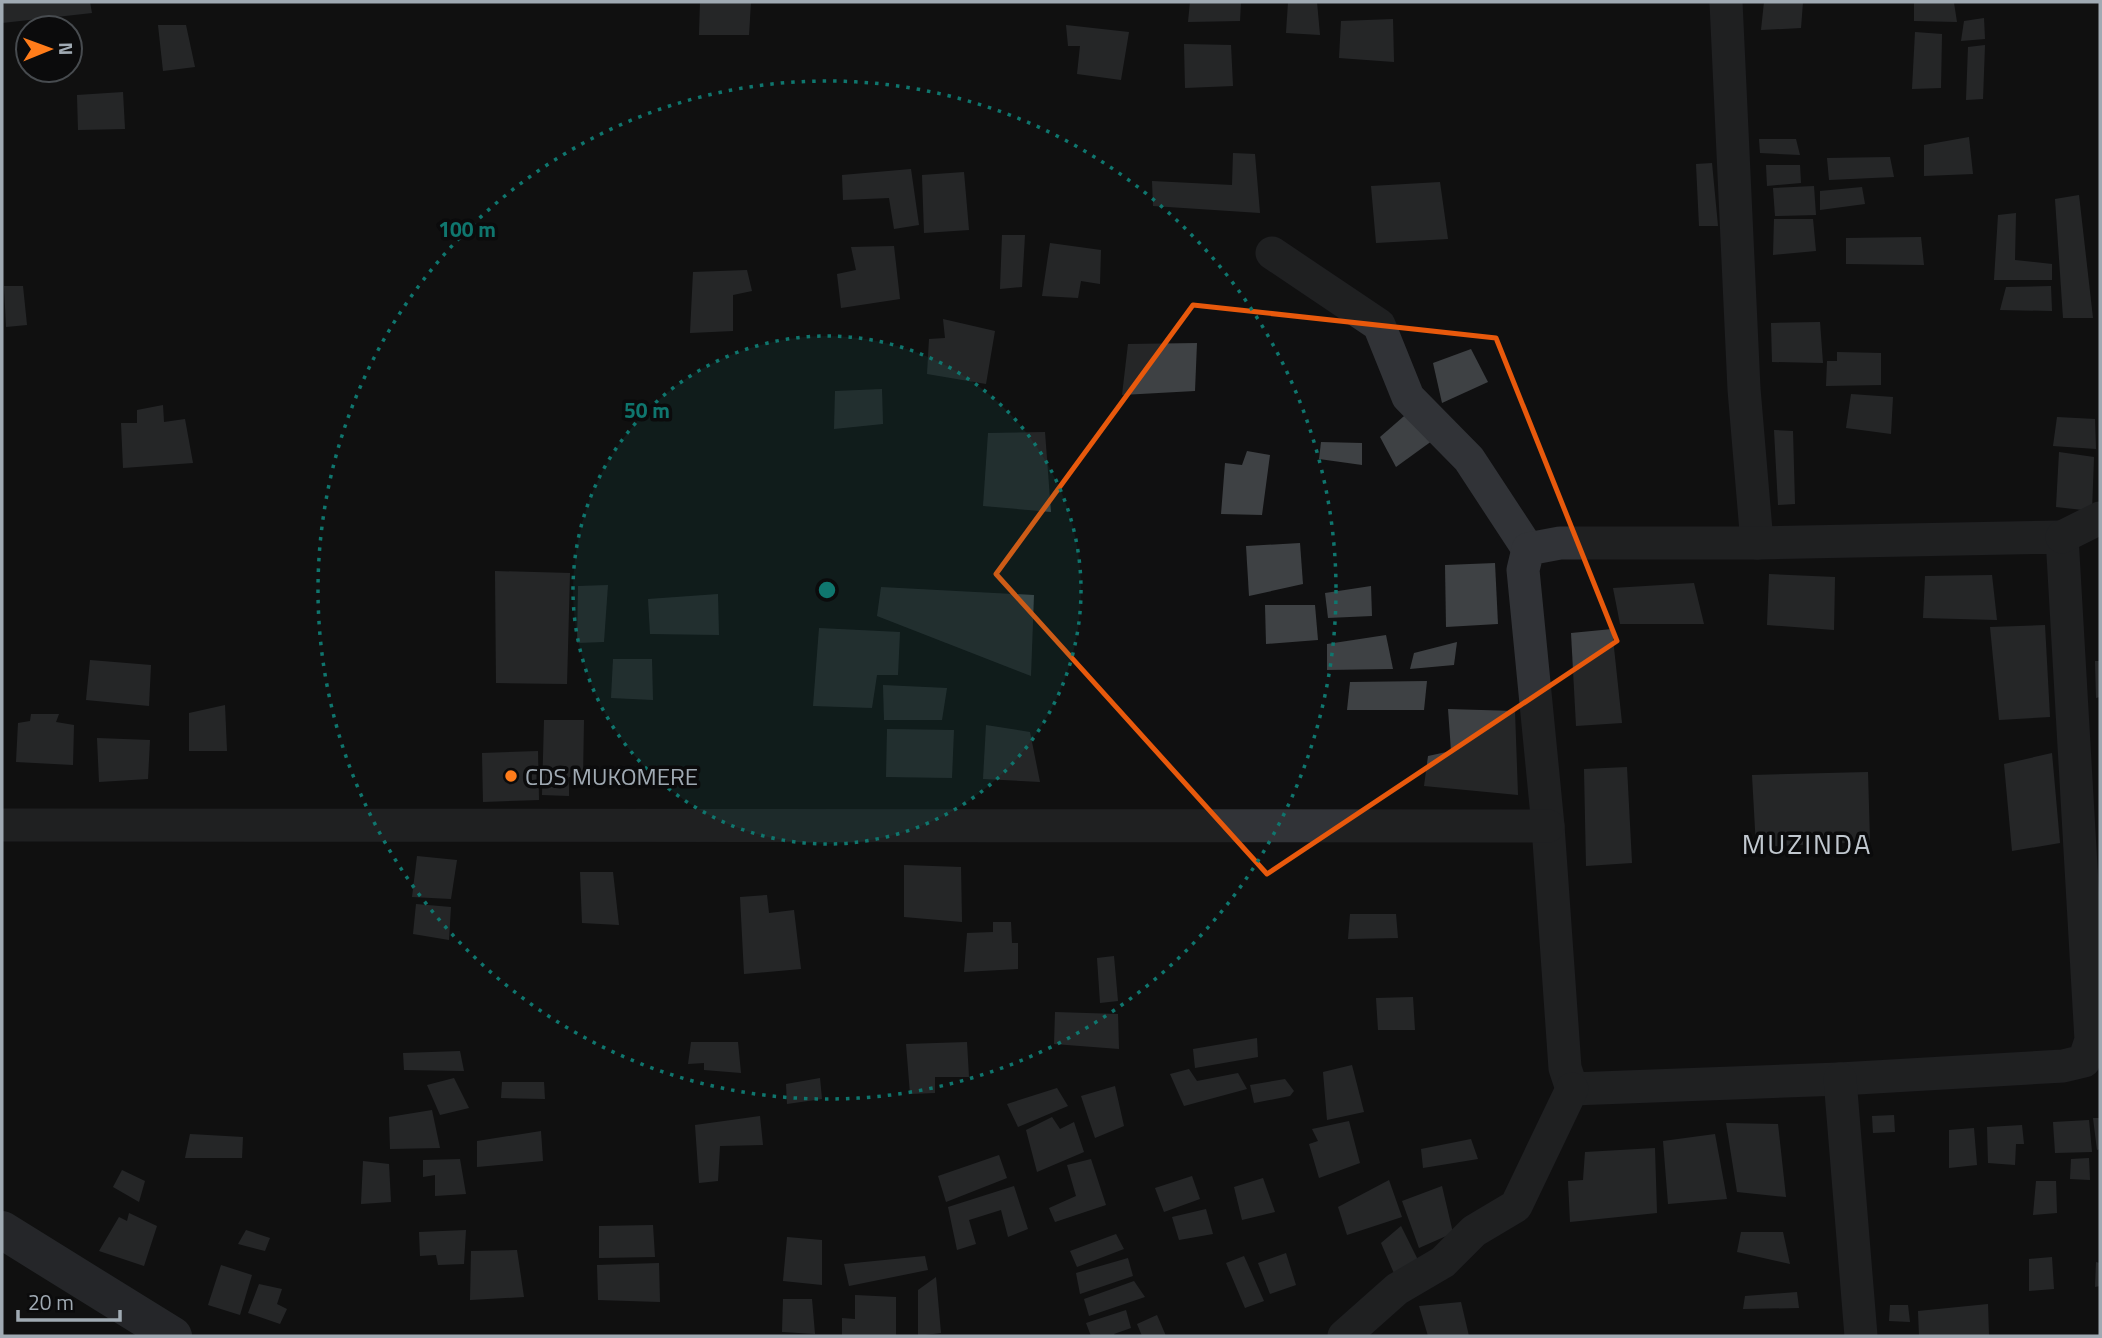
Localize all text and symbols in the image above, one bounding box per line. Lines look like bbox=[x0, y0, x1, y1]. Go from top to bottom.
north arrow bbox=[14, 14, 84, 84]
text: N bbox=[52, 42, 81, 56]
text: 100 m bbox=[438, 213, 496, 245]
text: 50 m bbox=[624, 394, 670, 426]
centre of rings bbox=[815, 578, 839, 602]
place label: CDS MUKOMERE bbox=[525, 758, 698, 794]
marker: CDS MUKOMERE bbox=[503, 768, 519, 784]
district label: MUZINDA bbox=[1742, 822, 1872, 865]
scale bar bbox=[18, 1278, 119, 1322]
text: 20 m bbox=[28, 1286, 74, 1318]

